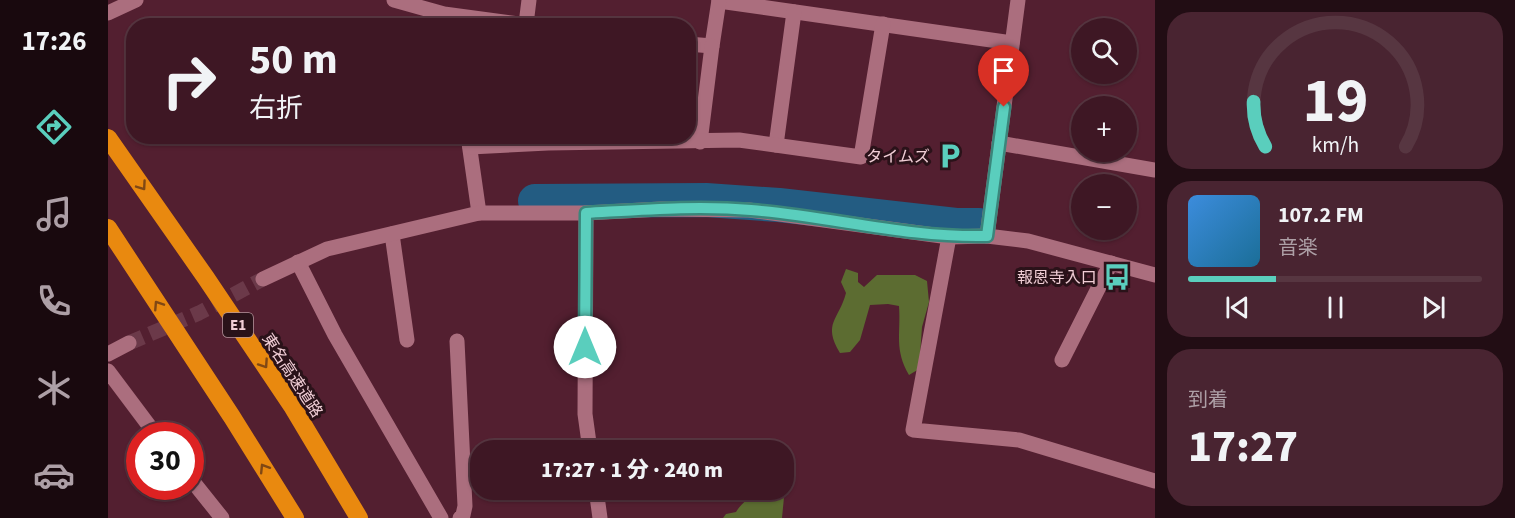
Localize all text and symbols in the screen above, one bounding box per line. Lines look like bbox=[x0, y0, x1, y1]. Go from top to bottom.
map controls bbox=[1071, 18, 1137, 240]
button: search bbox=[1071, 18, 1137, 84]
text: 17:26 bbox=[21, 22, 87, 61]
text: 50 m bbox=[249, 30, 338, 90]
icon: right bbox=[150, 42, 228, 120]
pin bbox=[978, 45, 1029, 107]
icon: arrive bbox=[987, 54, 1020, 87]
text: 19 bbox=[1302, 58, 1368, 147]
text: 右折 bbox=[249, 89, 303, 128]
button: + bbox=[1071, 96, 1137, 162]
icon: directions bbox=[33, 106, 75, 148]
text: km/h bbox=[1311, 131, 1359, 162]
parking icon: タイムズ bbox=[935, 141, 965, 171]
place label: タイムズ bbox=[866, 146, 930, 168]
button: − bbox=[1071, 174, 1137, 240]
one-way arrow bbox=[135, 180, 146, 191]
icon: music bbox=[33, 193, 75, 235]
text: 107.2 FM bbox=[1278, 199, 1364, 231]
text: 音楽 bbox=[1278, 234, 1318, 262]
bus stop icon: 報恩寺入口 bbox=[1102, 262, 1132, 292]
place label: 報恩寺入口 bbox=[1017, 267, 1097, 289]
icon: phone bbox=[33, 280, 75, 322]
icon: previous bbox=[1221, 291, 1254, 324]
icon: pause bbox=[1319, 291, 1352, 324]
icon: next bbox=[1417, 291, 1450, 324]
one-way arrow bbox=[155, 300, 166, 311]
road number: E1 bbox=[223, 313, 253, 337]
position arrow bbox=[553, 315, 617, 379]
street label: 東名高速道路 bbox=[257, 329, 328, 422]
one-way arrow bbox=[257, 358, 268, 369]
icon: climate bbox=[33, 367, 75, 409]
text: 到着 bbox=[1188, 386, 1228, 414]
text: 17:27 bbox=[1188, 415, 1298, 479]
speed limit sign: 30 bbox=[126, 422, 204, 500]
icon: car bbox=[33, 454, 75, 496]
text: 17:27 · 1 分 · 240 m bbox=[541, 454, 723, 486]
one-way arrow bbox=[261, 464, 272, 475]

